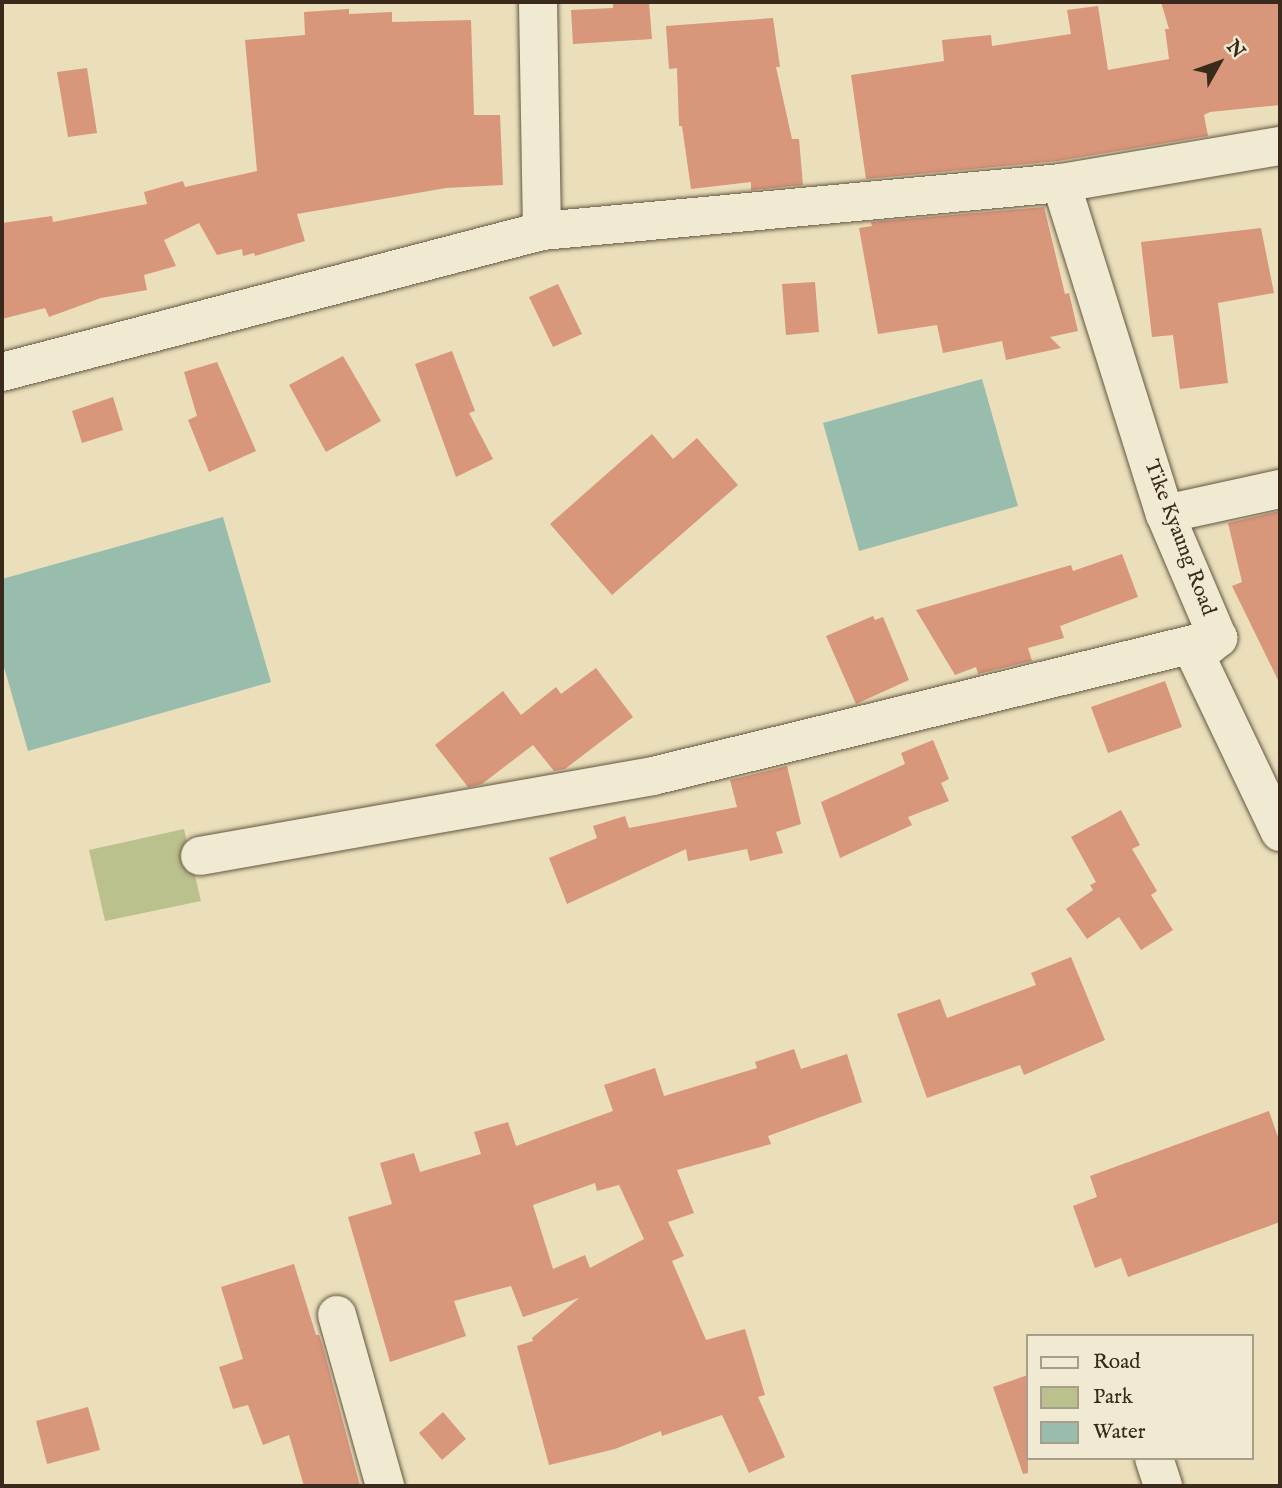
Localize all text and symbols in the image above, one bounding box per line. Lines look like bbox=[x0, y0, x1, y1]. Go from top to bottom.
north arrow bbox=[1184, 28, 1254, 98]
text: N bbox=[1221, 35, 1250, 64]
street label: Tike Kyaung Road bbox=[1138, 457, 1220, 619]
legend bbox=[1026, 1334, 1254, 1460]
text: Road bbox=[1093, 1349, 1140, 1376]
text: Park bbox=[1093, 1384, 1133, 1411]
text: Water bbox=[1093, 1419, 1145, 1446]

